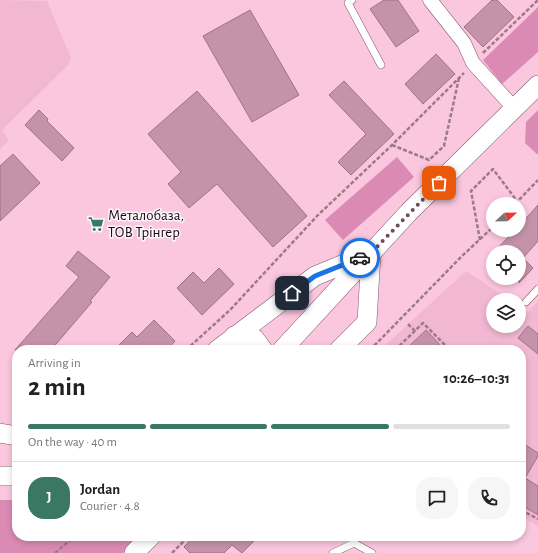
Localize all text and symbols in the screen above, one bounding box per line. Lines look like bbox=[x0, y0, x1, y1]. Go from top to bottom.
pin bbox=[422, 166, 456, 200]
icon: bag bbox=[428, 172, 450, 194]
north arrow bbox=[486, 197, 526, 237]
map controls bbox=[486, 197, 526, 333]
place label: Металобаза, ТОВ Трінгер bbox=[108, 208, 184, 240]
supermarket icon: Металобаза, ТОВ Трінгер bbox=[87, 215, 105, 233]
courier bbox=[340, 238, 380, 278]
button: locate bbox=[486, 245, 526, 285]
icon: car bbox=[349, 247, 371, 269]
pin bbox=[275, 276, 309, 310]
icon: home bbox=[281, 282, 303, 304]
button: layers bbox=[486, 293, 526, 333]
text: Arriving in bbox=[28, 357, 81, 370]
text: 10:26–10:31 bbox=[444, 371, 510, 386]
text: 2 min bbox=[28, 374, 86, 400]
text: On the way · 40 m bbox=[28, 436, 117, 449]
button: chat bbox=[416, 477, 458, 519]
button: phone bbox=[468, 477, 510, 519]
text: Jordan bbox=[80, 482, 120, 497]
text: J bbox=[46, 490, 52, 505]
text: Courier · 4.8 bbox=[80, 500, 140, 513]

